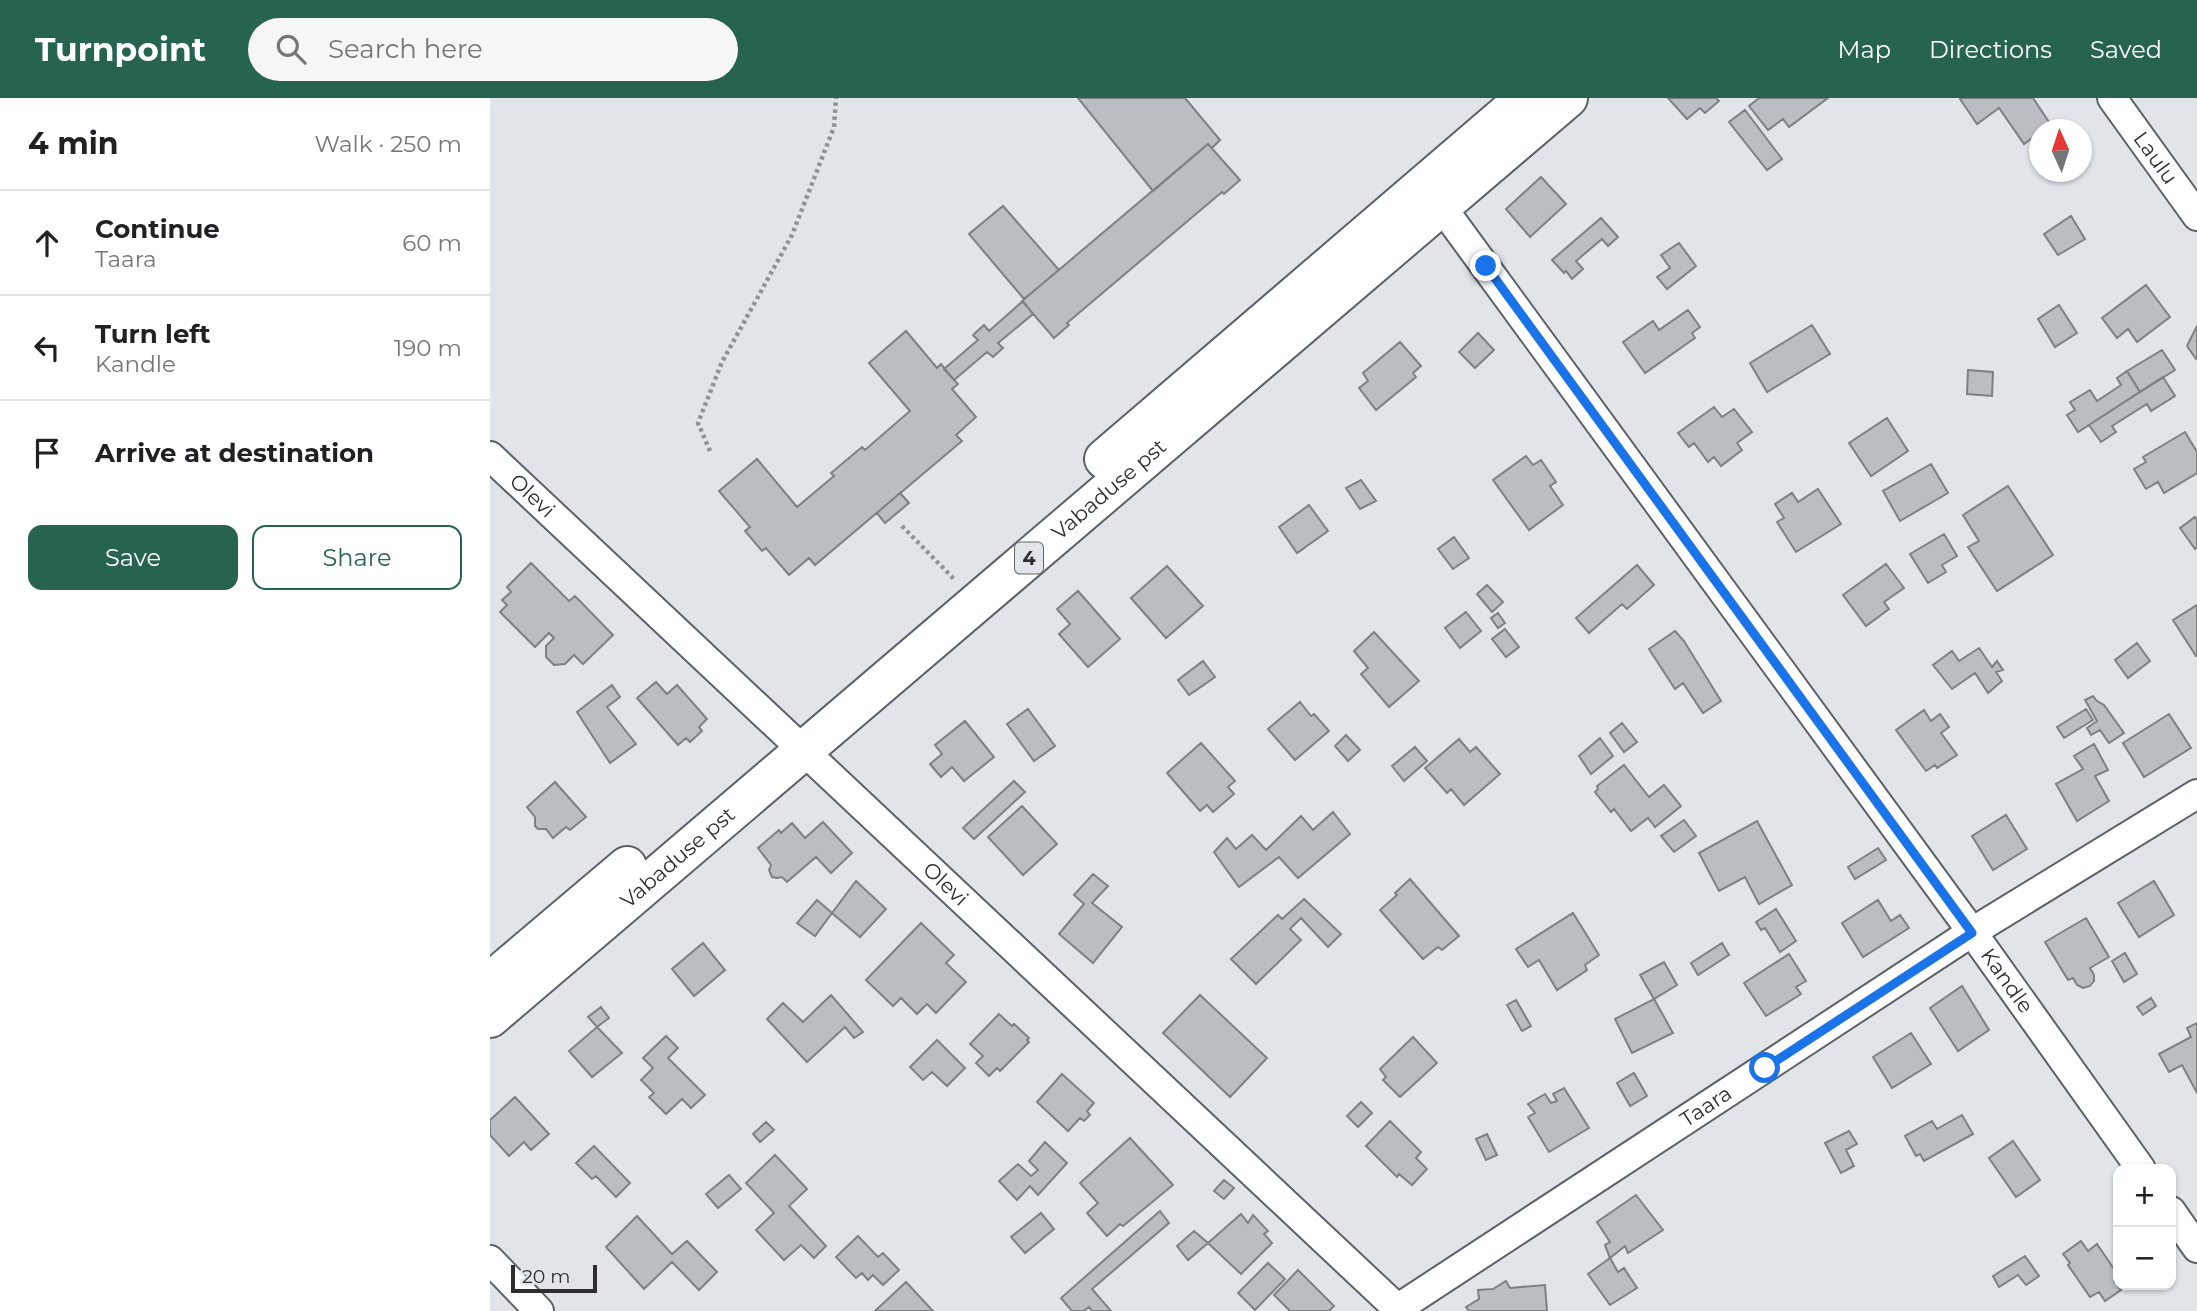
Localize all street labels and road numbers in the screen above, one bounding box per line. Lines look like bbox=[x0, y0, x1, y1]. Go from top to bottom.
street label: Laulu bbox=[2128, 127, 2183, 189]
street label: Vabaduse pst bbox=[1047, 433, 1171, 545]
street label: Olevi bbox=[505, 468, 560, 523]
road number: 4 bbox=[1015, 542, 1043, 573]
street label: Vabaduse pst bbox=[615, 802, 740, 913]
street label: Olevi bbox=[918, 856, 974, 911]
street label: Kandle bbox=[1976, 943, 2039, 1018]
street label: Taara bbox=[1675, 1080, 1736, 1132]

